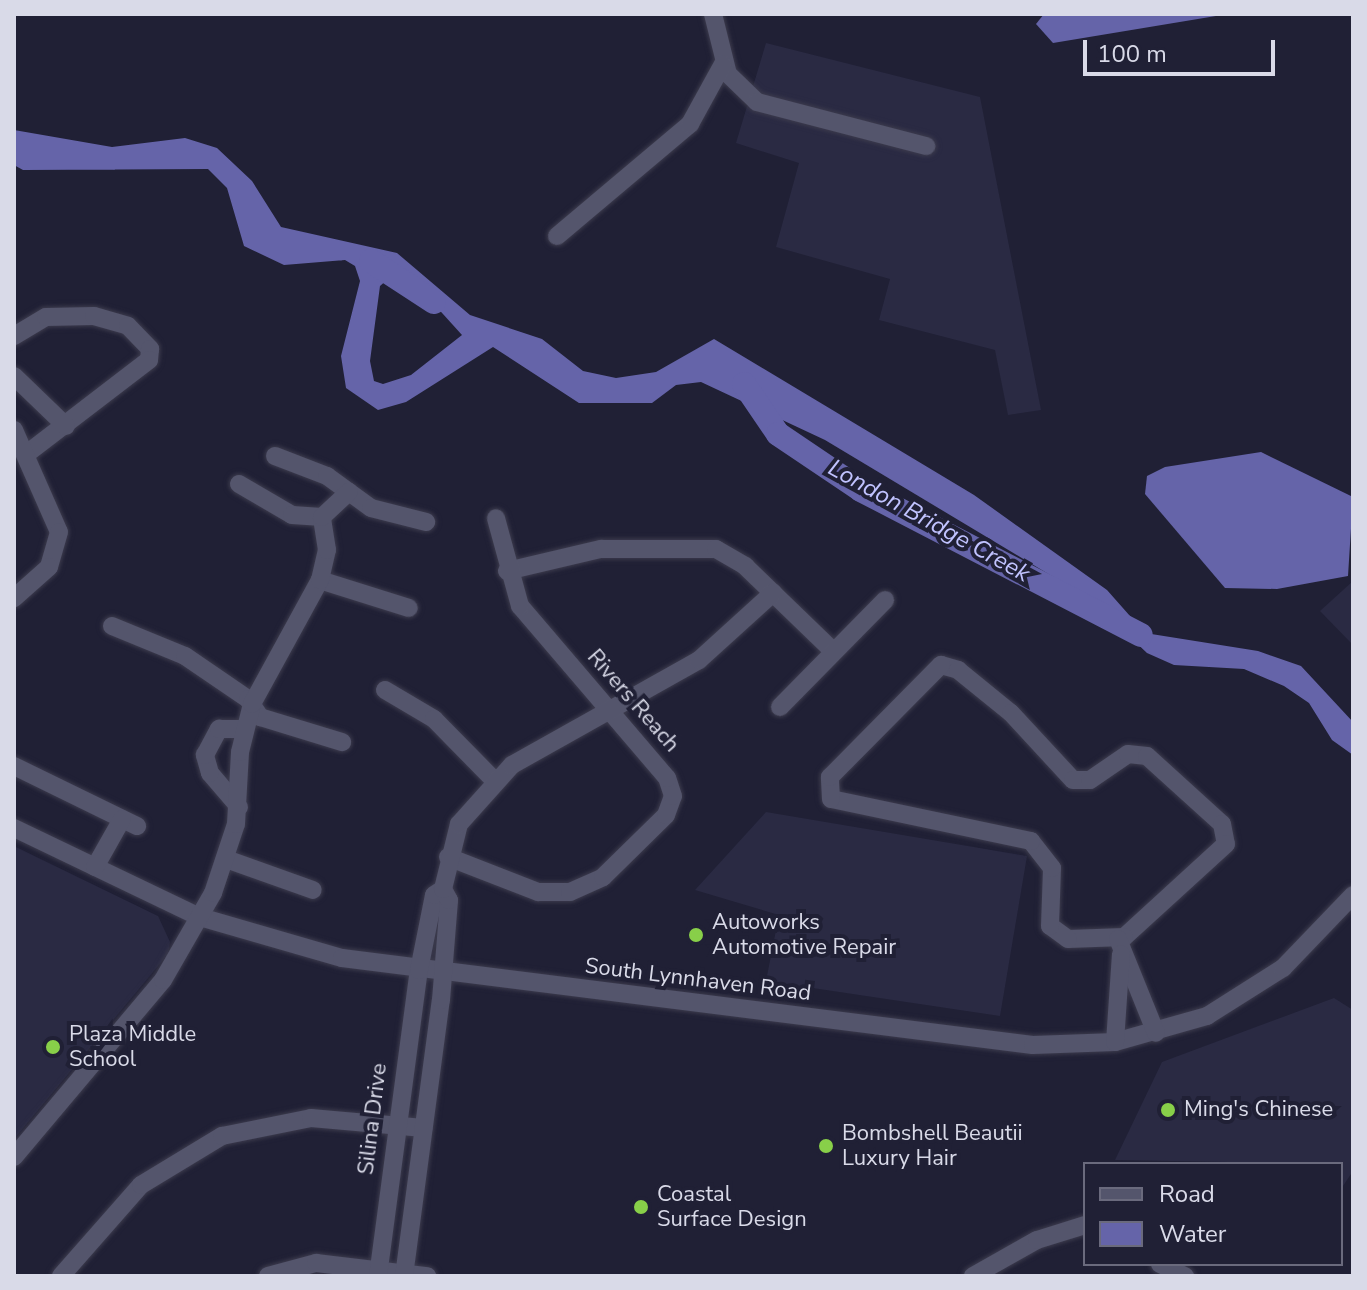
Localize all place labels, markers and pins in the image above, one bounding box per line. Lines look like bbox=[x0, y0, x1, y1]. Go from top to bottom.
place label: Autoworks Automotive Repair bbox=[712, 909, 896, 960]
marker: Autoworks Automotive Repair bbox=[687, 926, 705, 944]
place label: Plaza Middle School bbox=[69, 1021, 196, 1072]
marker: Plaza Middle School bbox=[44, 1038, 62, 1056]
place label: Ming's Chinese bbox=[1184, 1097, 1333, 1123]
marker: Ming's Chinese bbox=[1159, 1101, 1177, 1119]
place label: Bombshell Beautii Luxury Hair bbox=[842, 1120, 1023, 1172]
marker: Bombshell Beautii Luxury Hair bbox=[817, 1137, 835, 1155]
place label: Coastal Surface Design bbox=[657, 1181, 807, 1232]
marker: Coastal Surface Design bbox=[632, 1198, 650, 1216]

